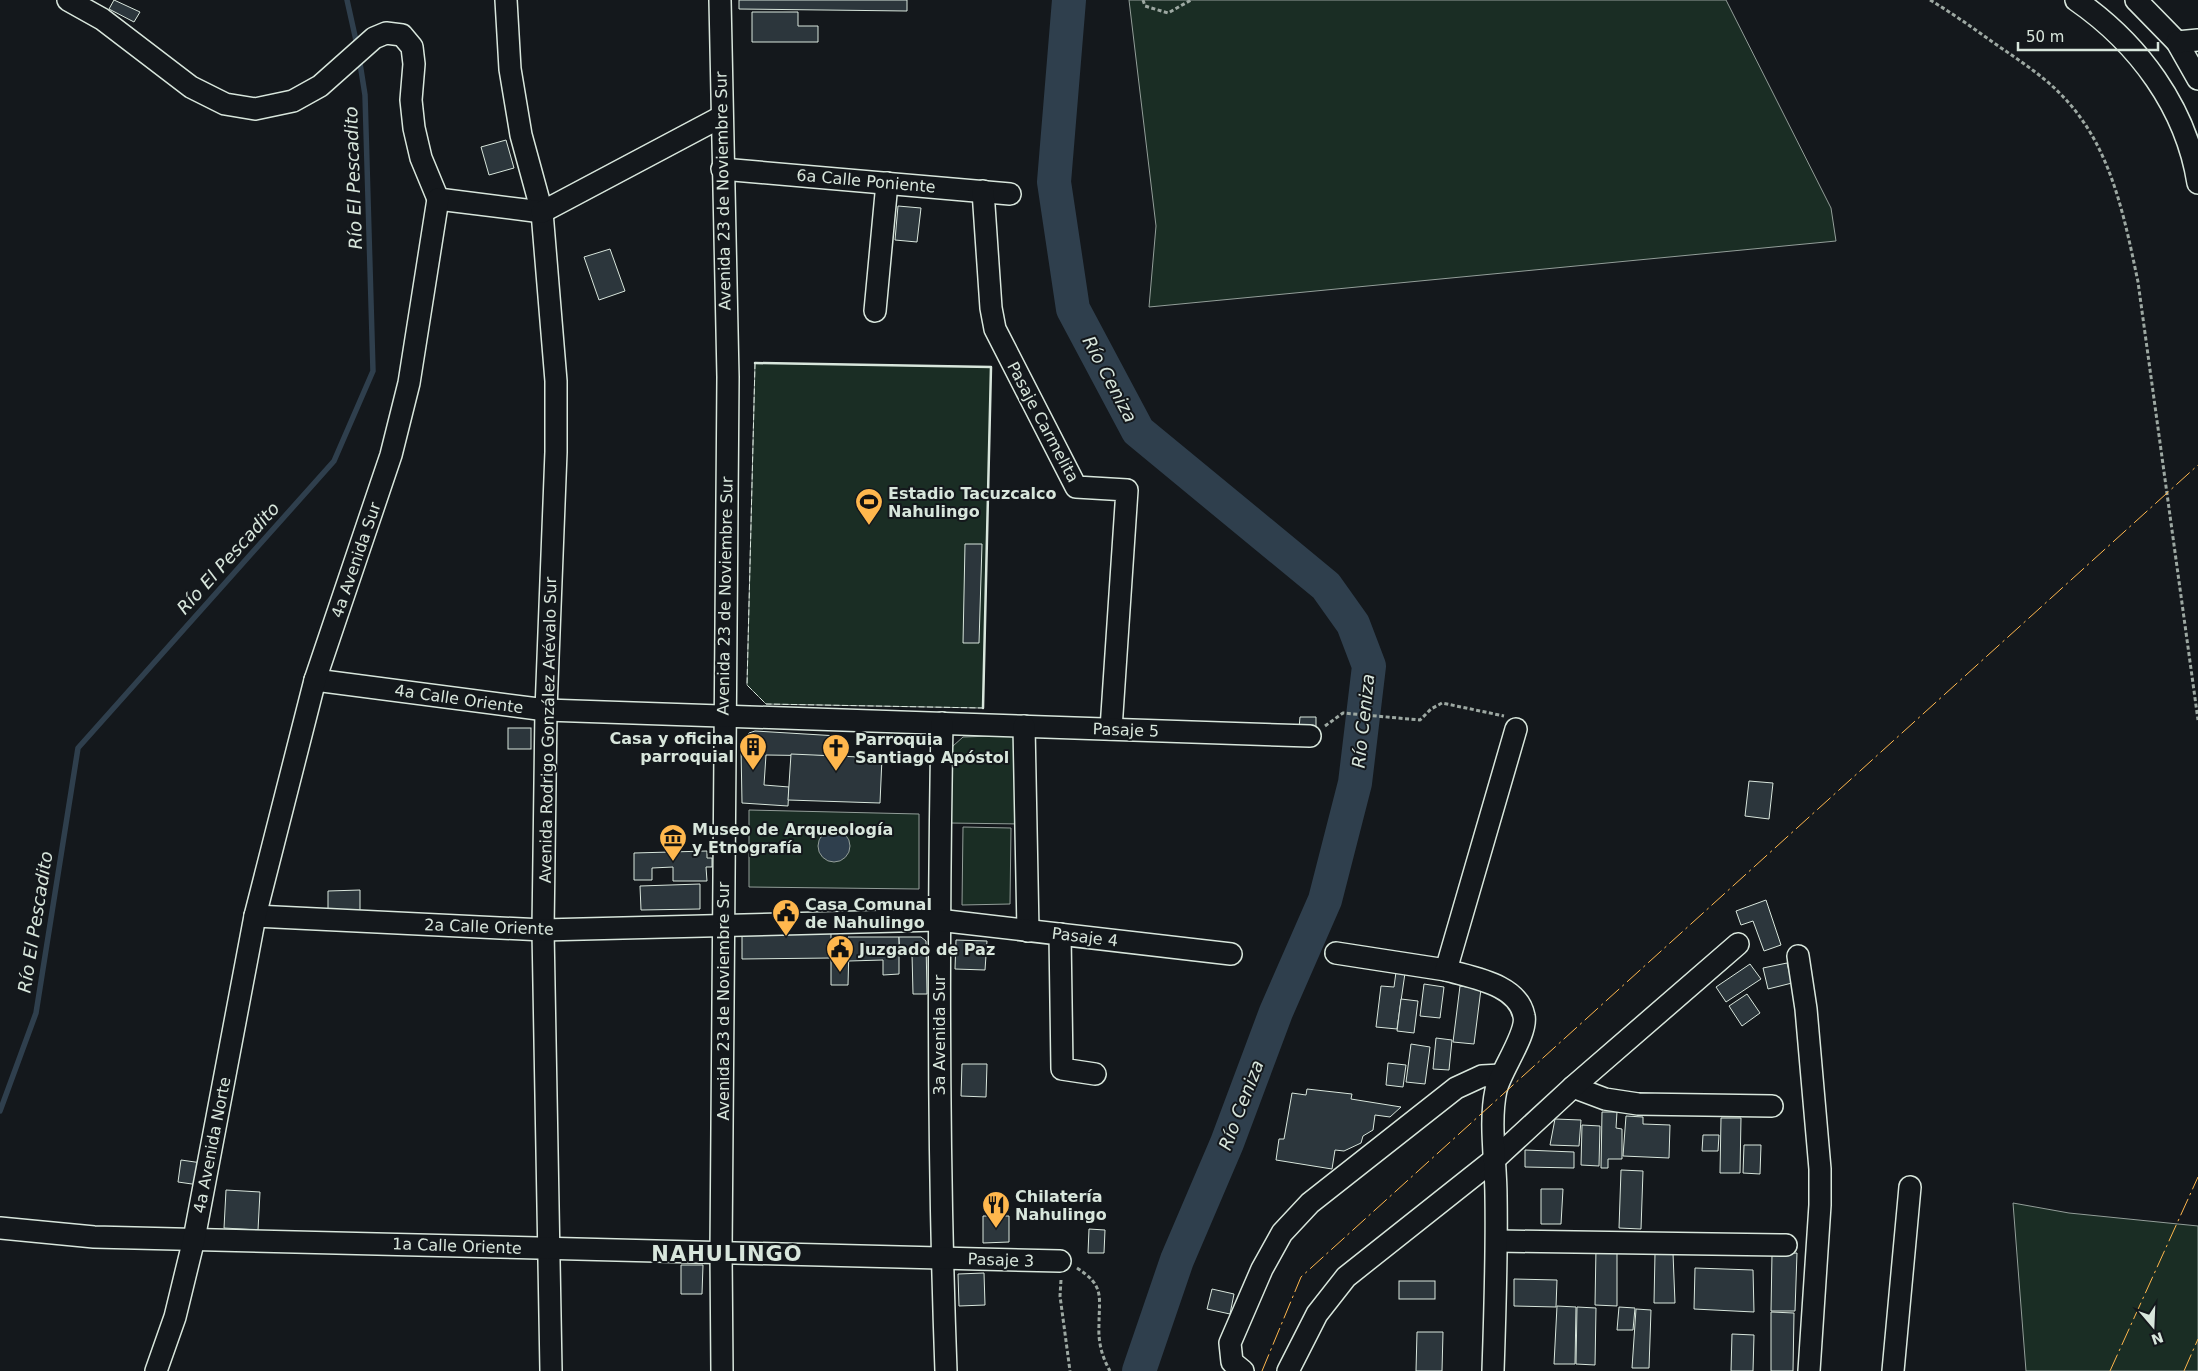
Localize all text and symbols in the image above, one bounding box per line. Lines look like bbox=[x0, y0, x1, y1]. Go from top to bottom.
scale bar bbox=[2018, 20, 2158, 52]
text: 50 m bbox=[2026, 28, 2064, 46]
street label: Avenida 23 de Noviembre Sur bbox=[711, 71, 735, 311]
water label: Río El Pescadito bbox=[340, 106, 366, 250]
street label: 6a Calle Poniente bbox=[796, 165, 936, 197]
water label: Río Ceniza bbox=[1078, 332, 1142, 426]
street label: Pasaje Carmelita bbox=[1003, 358, 1083, 486]
street label: Avenida 23 de Noviembre Sur bbox=[713, 476, 737, 716]
place label: Estadio Tacuzcalco Nahulingo bbox=[888, 484, 1056, 521]
sports icon: Estadio Tacuzcalco Nahulingo bbox=[854, 487, 884, 526]
water label: Río El Pescadito bbox=[172, 498, 284, 618]
street label: 4a Avenida Sur bbox=[327, 499, 385, 620]
street label: Avenida Rodrigo González Arévalo Sur bbox=[536, 576, 560, 883]
water label: Río Ceniza bbox=[1348, 673, 1378, 769]
street label: 4a Calle Oriente bbox=[394, 681, 524, 717]
street label: Pasaje 5 bbox=[1092, 719, 1160, 741]
place label: Casa y oficina parroquial bbox=[610, 729, 734, 766]
place label: Parroquia Santiago Apóstol bbox=[855, 730, 1009, 767]
building icon: Casa y oficina parroquial bbox=[738, 732, 768, 771]
church icon: Parroquia Santiago Apóstol bbox=[821, 733, 851, 772]
place label: Museo de Arqueología y Etnografía bbox=[692, 820, 893, 857]
museum icon: Museo de Arqueología y Etnografía bbox=[658, 823, 688, 862]
water label: Río El Pescadito bbox=[13, 850, 57, 994]
street label: Avenida 23 de Noviembre Sur bbox=[714, 881, 733, 1120]
place label: Casa Comunal de Nahulingo bbox=[805, 895, 932, 932]
public building icon: Casa Comunal de Nahulingo bbox=[771, 898, 801, 937]
street label: 2a Calle Oriente bbox=[424, 915, 554, 939]
street label: Pasaje 4 bbox=[1051, 924, 1119, 950]
public building icon: Juzgado de Paz bbox=[825, 934, 855, 973]
place label: Juzgado de Paz bbox=[858, 940, 995, 959]
street label: 3a Avenida Sur bbox=[930, 974, 949, 1095]
water label: Río Ceniza bbox=[1214, 1057, 1268, 1153]
street label: 4a Avenida Norte bbox=[189, 1075, 235, 1215]
place label: Chilatería Nahulingo bbox=[1015, 1187, 1107, 1224]
restaurant icon: Chilatería Nahulingo bbox=[981, 1190, 1011, 1229]
street label: 1a Calle Oriente bbox=[392, 1234, 522, 1258]
district label: NAHULINGO bbox=[651, 1242, 803, 1266]
street label: Pasaje 3 bbox=[967, 1249, 1035, 1271]
north arrow bbox=[2128, 1301, 2178, 1351]
text: N bbox=[2149, 1329, 2165, 1348]

